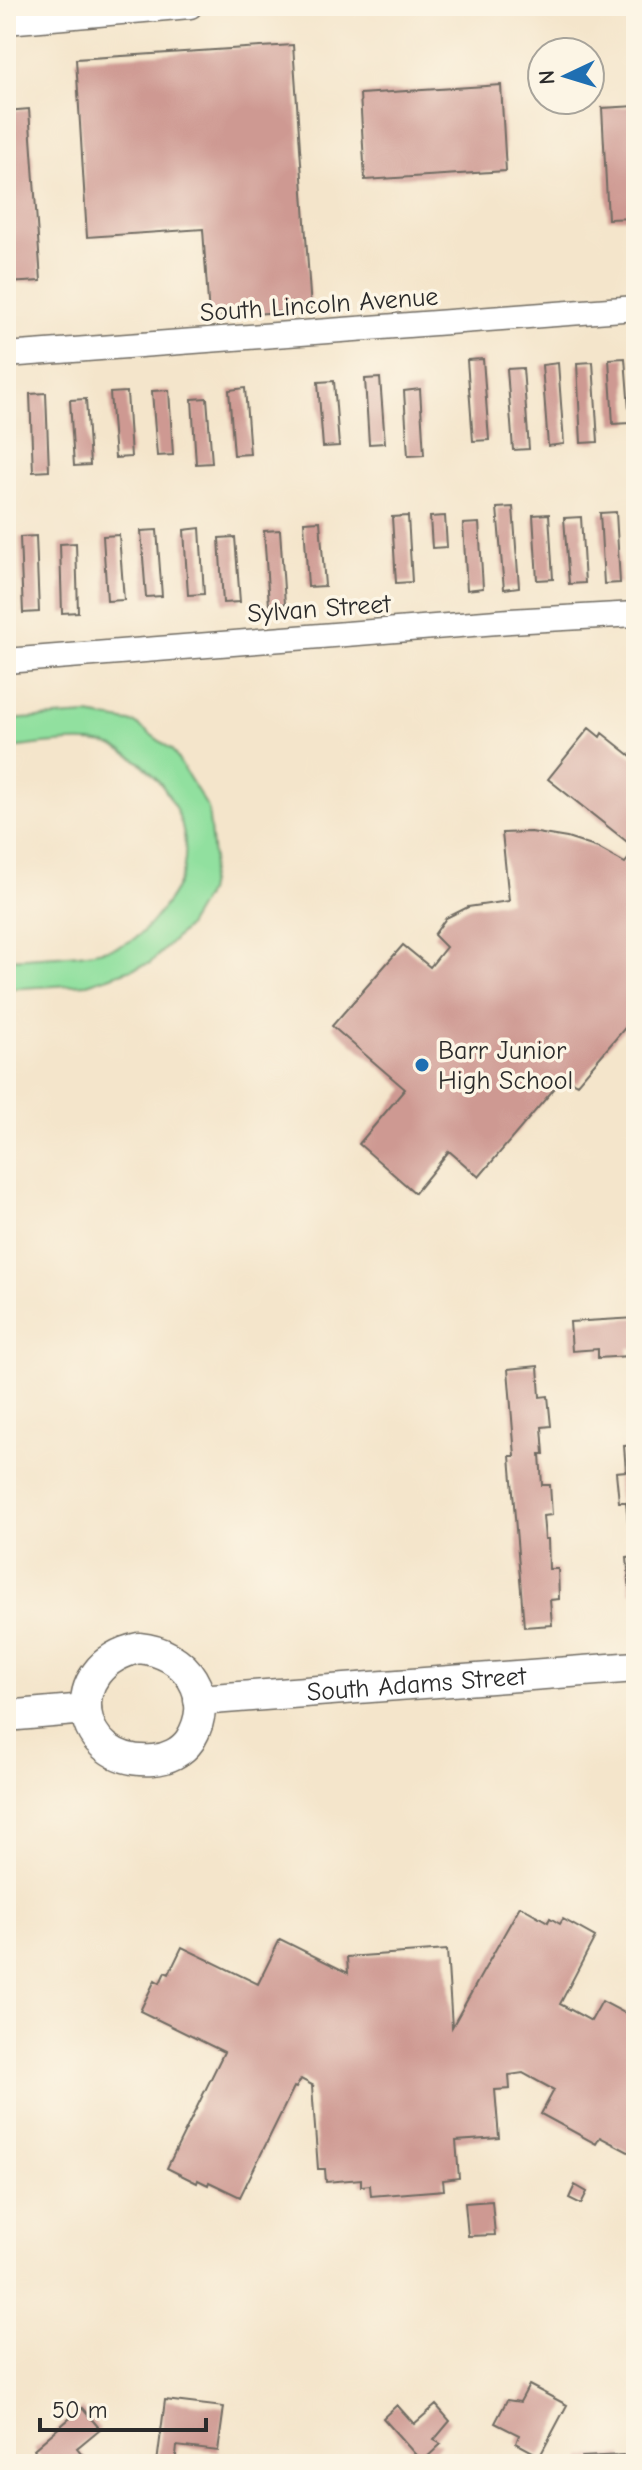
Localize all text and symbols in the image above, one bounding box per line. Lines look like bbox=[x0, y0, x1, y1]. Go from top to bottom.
north arrow bbox=[526, 36, 606, 116]
text: N bbox=[534, 69, 561, 85]
street label: South Lincoln Avenue bbox=[199, 282, 439, 328]
street label: Sylvan Street bbox=[246, 589, 393, 629]
place label: Barr Junior High School bbox=[438, 1036, 573, 1096]
marker: Barr Junior High School bbox=[413, 1056, 431, 1074]
street label: South Adams Street bbox=[306, 1661, 529, 1708]
scale bar bbox=[40, 2382, 206, 2432]
text: 50 m bbox=[52, 2396, 108, 2424]

